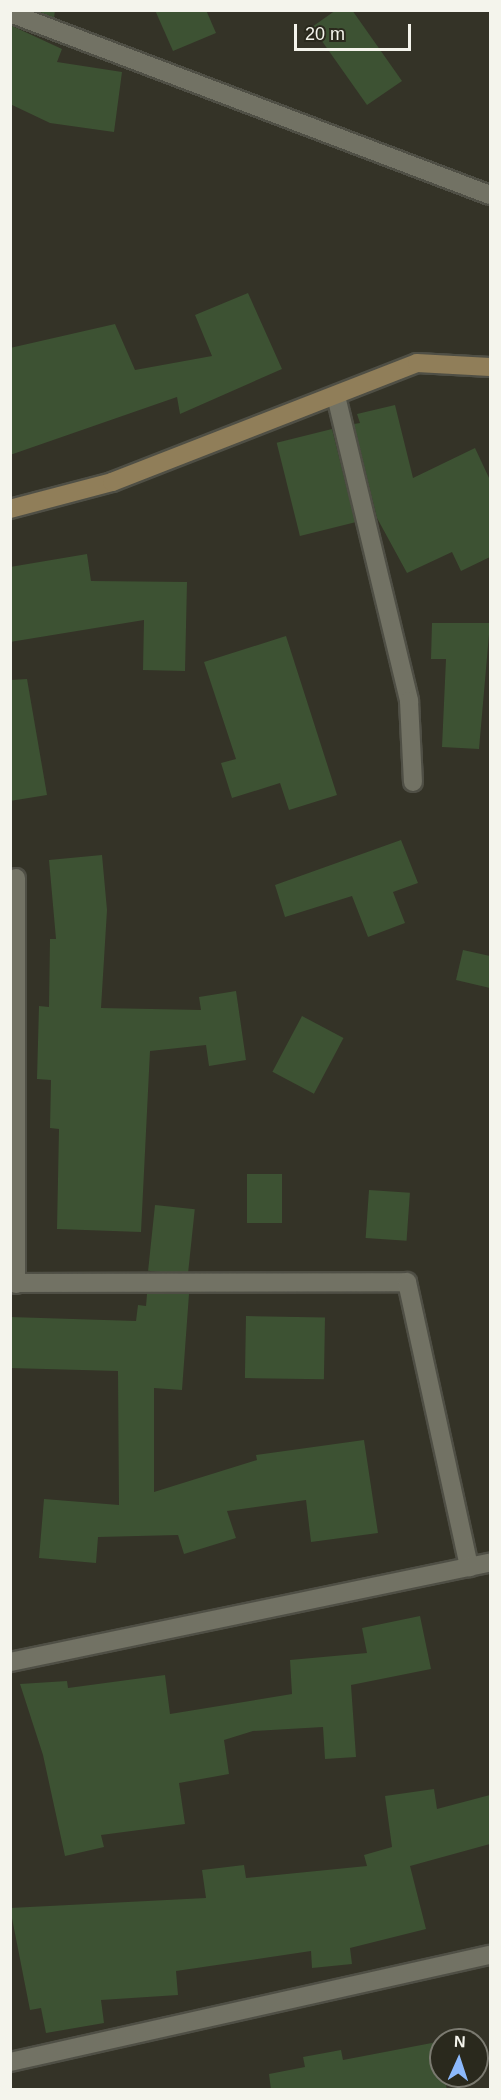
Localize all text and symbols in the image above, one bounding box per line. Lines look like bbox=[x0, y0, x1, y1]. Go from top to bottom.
scale bar bbox=[297, 12, 414, 50]
text: 20 m bbox=[305, 24, 345, 44]
north arrow bbox=[429, 2028, 489, 2088]
text: N bbox=[454, 2033, 466, 2050]

